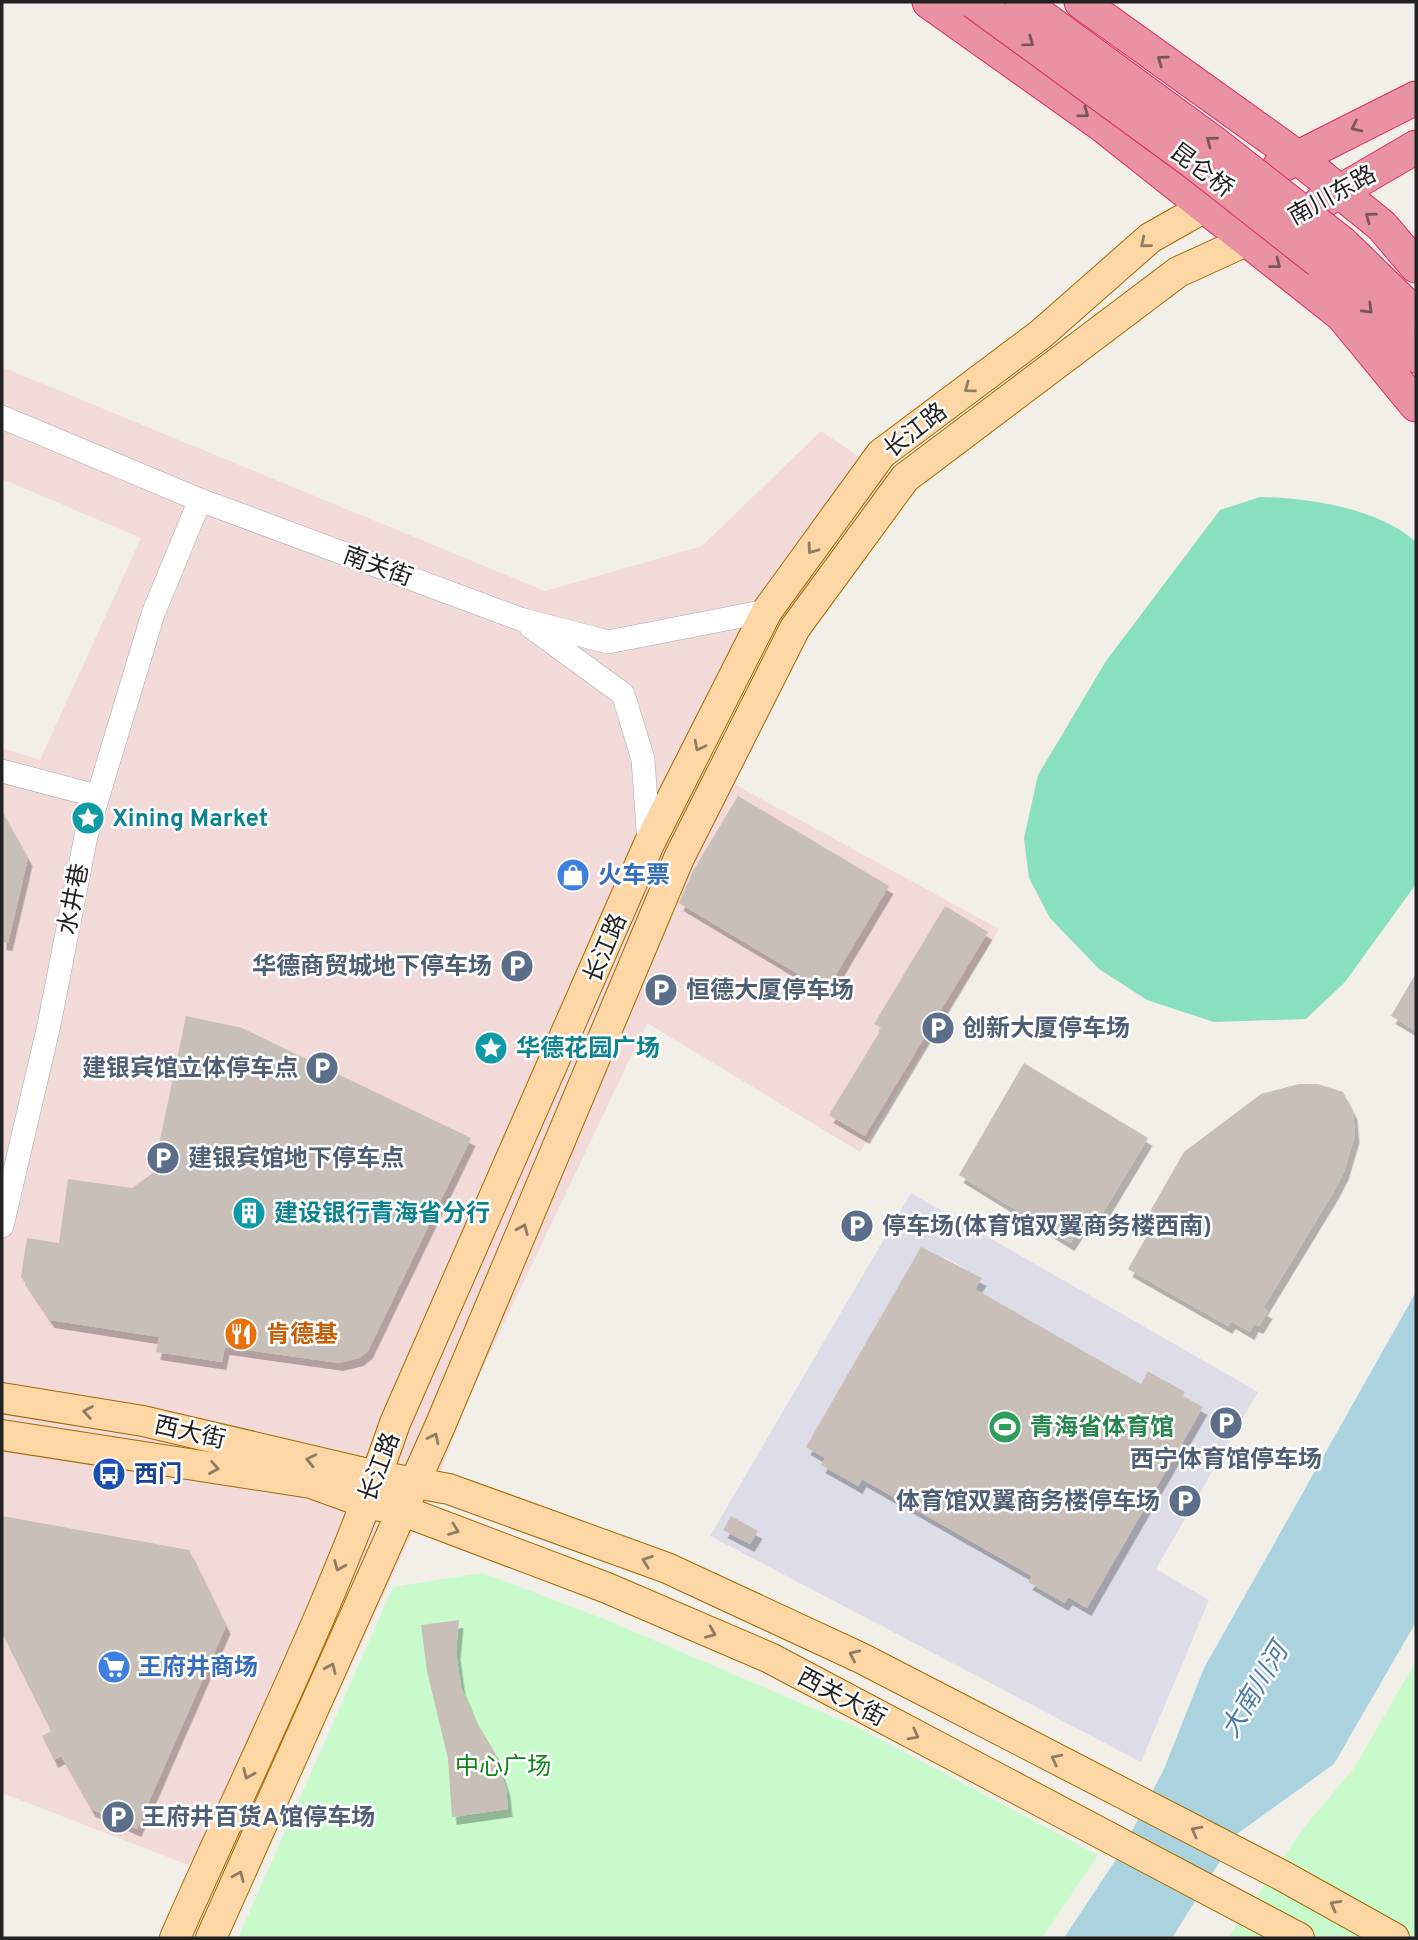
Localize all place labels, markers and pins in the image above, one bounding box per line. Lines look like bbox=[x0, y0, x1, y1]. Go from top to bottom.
place icon: Xining Market bbox=[69, 799, 107, 837]
place label: Xining Market bbox=[112, 805, 268, 835]
shop icon: 火车票 bbox=[554, 856, 592, 894]
place label: 火车票 bbox=[598, 862, 670, 892]
parking icon: 华德商贸城地下停车场 bbox=[498, 947, 536, 985]
place label: 华德商贸城地下停车场 bbox=[252, 953, 492, 983]
parking icon: 恒德大厦停车场 bbox=[642, 971, 680, 1009]
place label: 恒德大厦停车场 bbox=[686, 977, 854, 1007]
parking icon: 创新大厦停车场 bbox=[919, 1009, 957, 1047]
place label: 创新大厦停车场 bbox=[962, 1015, 1130, 1045]
place icon: 华德花园广场 bbox=[472, 1029, 510, 1067]
place label: 华德花园广场 bbox=[516, 1035, 660, 1065]
parking icon: 建银宾馆立体停车点 bbox=[303, 1049, 341, 1087]
place label: 建银宾馆立体停车点 bbox=[82, 1055, 298, 1085]
parking icon: 建银宾馆地下停车点 bbox=[144, 1139, 182, 1177]
place label: 建银宾馆地下停车点 bbox=[188, 1145, 404, 1175]
building icon: 建设银行青海省分行 bbox=[230, 1194, 268, 1232]
place label: 建设银行青海省分行 bbox=[274, 1200, 490, 1230]
parking icon: 停车场(体育馆双翼商务楼西南) bbox=[838, 1207, 876, 1245]
place label: 停车场(体育馆双翼商务楼西南) bbox=[882, 1213, 1212, 1243]
restaurant icon: 肯德基 bbox=[222, 1315, 260, 1353]
place label: 肯德基 bbox=[266, 1321, 338, 1351]
parking icon: 西宁体育馆停车场 bbox=[1207, 1404, 1245, 1442]
sports icon: 青海省体育馆 bbox=[986, 1408, 1024, 1446]
place label: 青海省体育馆 bbox=[1030, 1414, 1174, 1444]
place label: 西宁体育馆停车场 bbox=[1130, 1446, 1322, 1476]
bus stop icon: 西门 bbox=[90, 1455, 128, 1493]
place label: 西门 bbox=[134, 1461, 182, 1491]
parking icon: 体育馆双翼商务楼停车场 bbox=[1166, 1482, 1204, 1520]
place label: 体育馆双翼商务楼停车场 bbox=[896, 1488, 1160, 1518]
supermarket icon: 王府井商场 bbox=[95, 1648, 133, 1686]
place label: 王府井商场 bbox=[138, 1654, 258, 1684]
parking icon: 王府井百货A馆停车场 bbox=[99, 1798, 137, 1836]
place label: 王府井百货A馆停车场 bbox=[142, 1804, 375, 1834]

